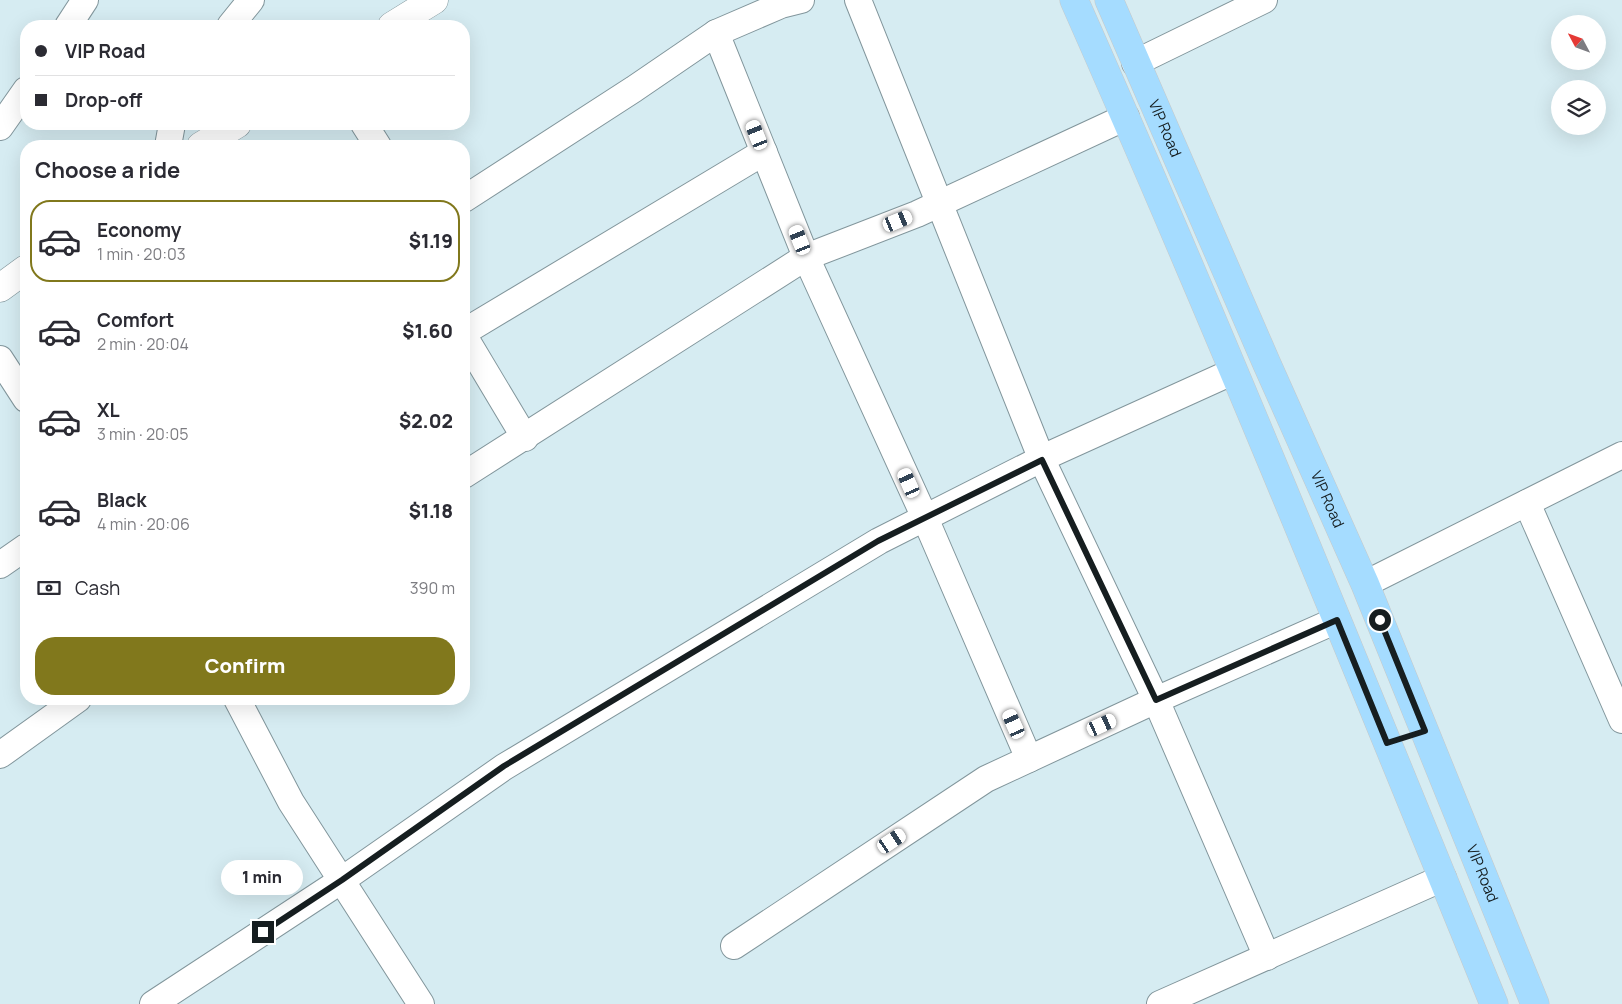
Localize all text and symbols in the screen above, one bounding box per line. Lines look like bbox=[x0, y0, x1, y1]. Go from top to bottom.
north arrow bbox=[1551, 15, 1606, 70]
map controls bbox=[1551, 15, 1606, 135]
text: VIP Road bbox=[65, 38, 145, 64]
button: layers bbox=[1551, 80, 1606, 135]
text: Drop-off bbox=[65, 87, 142, 113]
street label: VIP Road bbox=[1144, 96, 1187, 160]
car bbox=[744, 118, 769, 152]
text: Choose a ride bbox=[35, 155, 180, 185]
car bbox=[881, 208, 914, 234]
text: Economy bbox=[97, 217, 181, 243]
icon: car bbox=[37, 219, 82, 264]
car bbox=[787, 223, 812, 257]
text: $1.19 bbox=[409, 228, 453, 254]
text: 1 min · 20:03 bbox=[97, 243, 186, 265]
text: Comfort bbox=[97, 307, 174, 333]
icon: car bbox=[37, 309, 82, 354]
text: $1.60 bbox=[402, 318, 453, 344]
text: 2 min · 20:04 bbox=[97, 333, 189, 355]
text: XL bbox=[97, 397, 120, 423]
icon: car bbox=[37, 399, 82, 444]
text: $2.02 bbox=[399, 408, 453, 434]
text: 3 min · 20:05 bbox=[97, 423, 189, 445]
car bbox=[896, 466, 921, 500]
street label: VIP Road bbox=[1306, 467, 1350, 531]
text: Black bbox=[97, 487, 146, 513]
icon: car bbox=[37, 489, 82, 534]
text: $1.18 bbox=[409, 498, 453, 524]
text: 4 min · 20:06 bbox=[97, 513, 190, 535]
icon: cash bbox=[35, 574, 63, 602]
text: Cash bbox=[75, 575, 120, 601]
text: 390 m bbox=[410, 577, 455, 599]
route start bbox=[1369, 609, 1391, 631]
button: Confirm bbox=[35, 637, 455, 695]
car bbox=[1001, 707, 1026, 741]
car bbox=[1085, 712, 1118, 738]
car bbox=[875, 826, 908, 856]
street label: VIP Road bbox=[1462, 841, 1504, 905]
callout: 1 min bbox=[222, 860, 304, 894]
text: 1 min bbox=[242, 866, 282, 888]
route end bbox=[252, 921, 274, 943]

